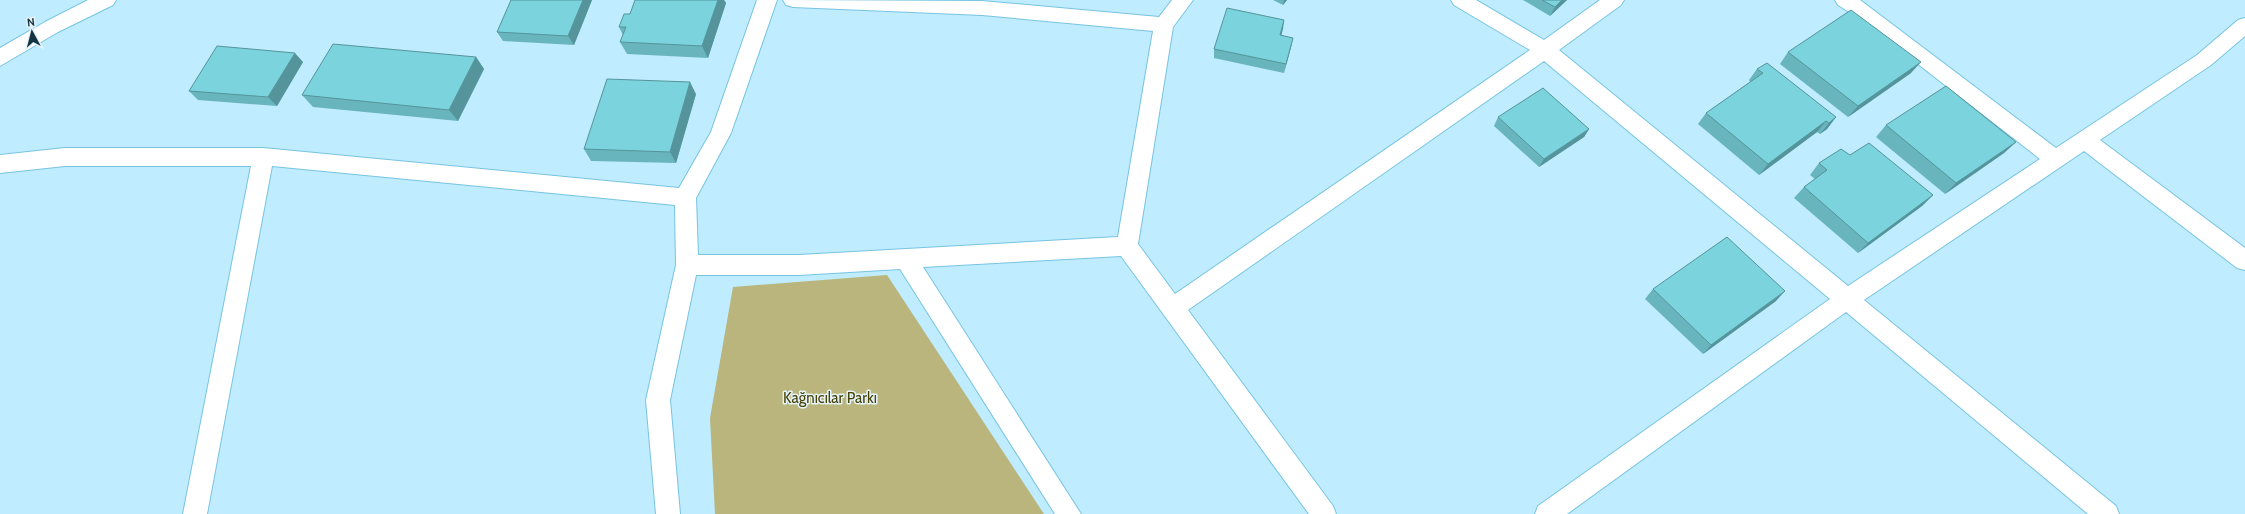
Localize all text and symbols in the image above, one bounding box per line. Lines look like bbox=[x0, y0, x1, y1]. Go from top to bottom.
north arrow bbox=[12, 12, 52, 52]
text: N bbox=[26, 15, 35, 29]
park label: Kağnıcılar Parkı bbox=[783, 389, 877, 407]

